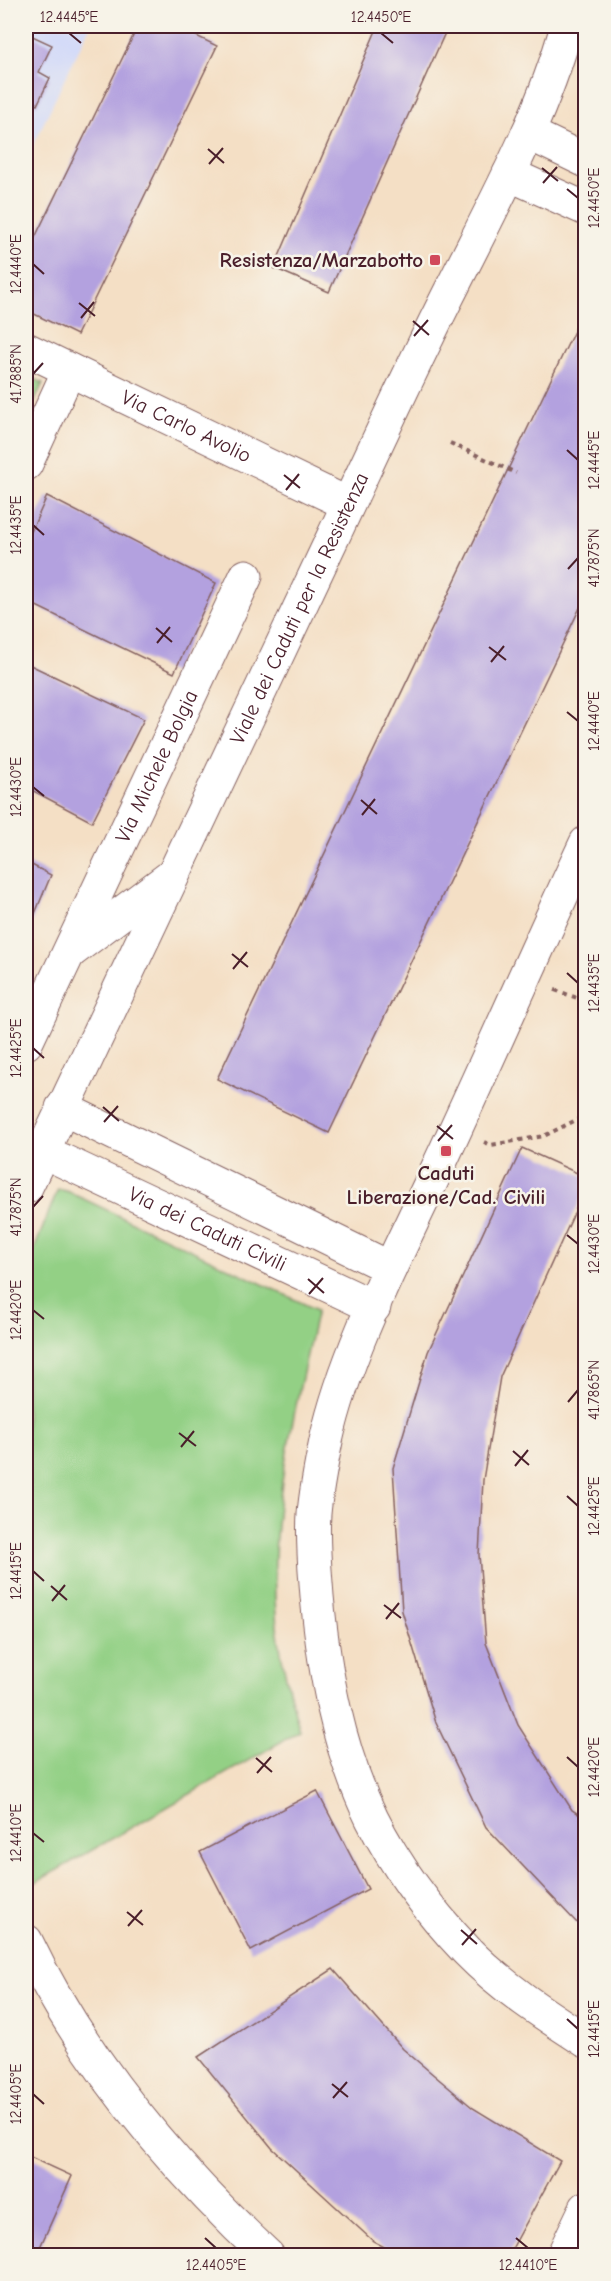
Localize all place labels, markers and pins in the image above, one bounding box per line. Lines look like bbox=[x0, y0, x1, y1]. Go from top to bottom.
place label: Resistenza/Marzabotto bbox=[220, 248, 423, 272]
marker: Resistenza/Marzabotto bbox=[428, 253, 442, 267]
marker: Caduti Liberazione/Cad. Civili bbox=[439, 1144, 453, 1158]
place label: Caduti Liberazione/Cad. Civili bbox=[347, 1161, 545, 1209]

